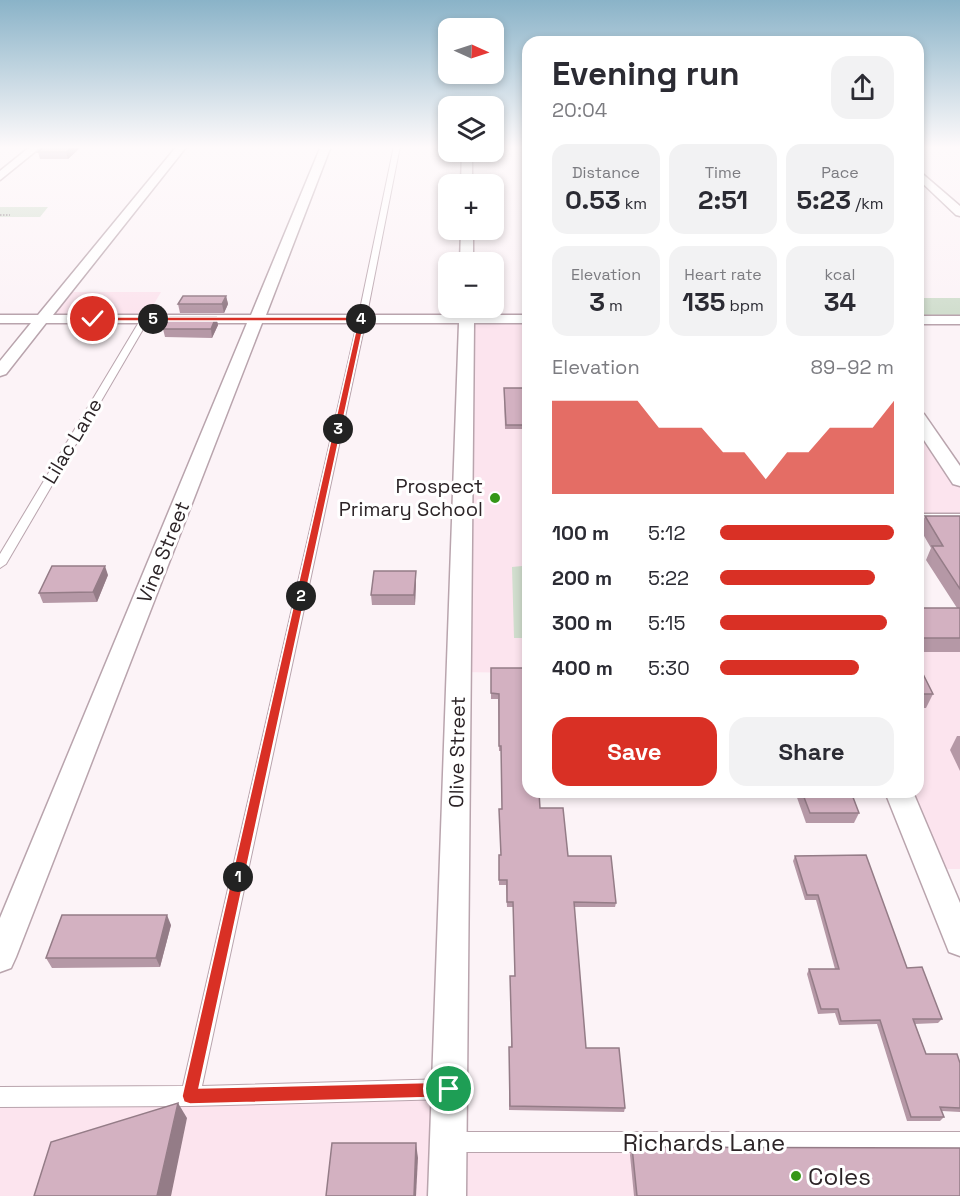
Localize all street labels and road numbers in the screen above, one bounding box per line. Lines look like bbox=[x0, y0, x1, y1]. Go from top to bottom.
street label: Lilac Lane bbox=[36, 393, 108, 489]
street label: Vine Street bbox=[131, 497, 195, 607]
street label: Olive Street bbox=[443, 696, 471, 808]
street label: Richards Lane bbox=[623, 1127, 785, 1158]

